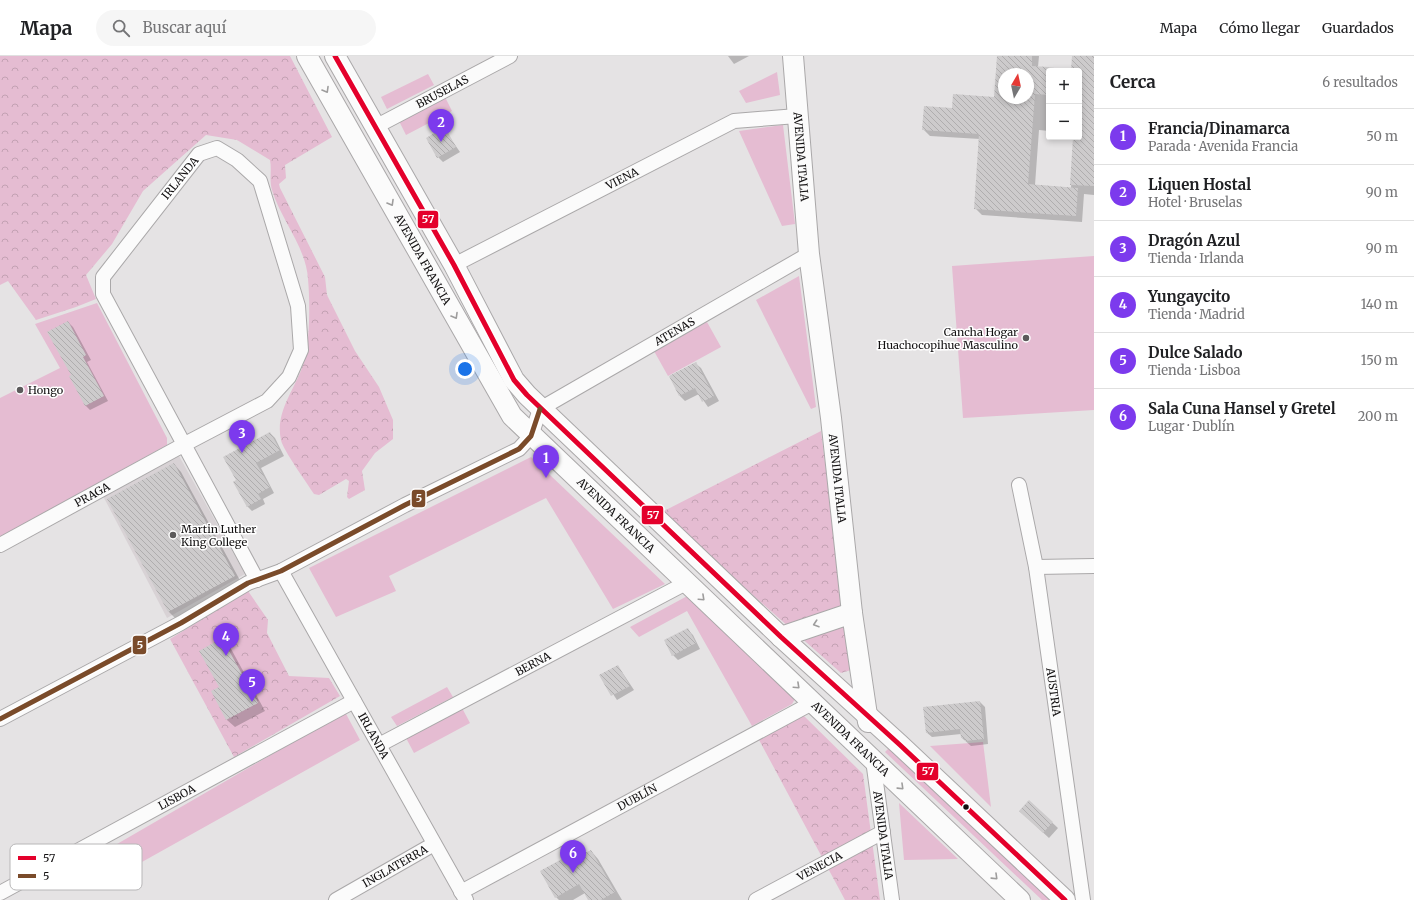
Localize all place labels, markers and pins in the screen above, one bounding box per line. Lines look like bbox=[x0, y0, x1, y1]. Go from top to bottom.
pin: 2 bbox=[428, 109, 454, 142]
place label: Cancha Hogar Huachocopihue Masculino bbox=[878, 325, 1019, 352]
marker: Cancha Hogar Huachocopihue Masculino bbox=[1021, 333, 1031, 343]
place label: Hongo bbox=[28, 383, 64, 397]
marker: Hongo bbox=[15, 385, 25, 395]
pin: 3 bbox=[229, 420, 255, 453]
pin: 1 bbox=[533, 445, 559, 478]
place label: Martin Luther King College bbox=[181, 522, 256, 549]
marker: Martin Luther King College bbox=[168, 530, 178, 540]
pin: 4 bbox=[213, 623, 239, 656]
pin: 5 bbox=[239, 669, 265, 702]
unlabelled marker bbox=[961, 802, 971, 812]
pin: 6 bbox=[560, 840, 586, 873]

